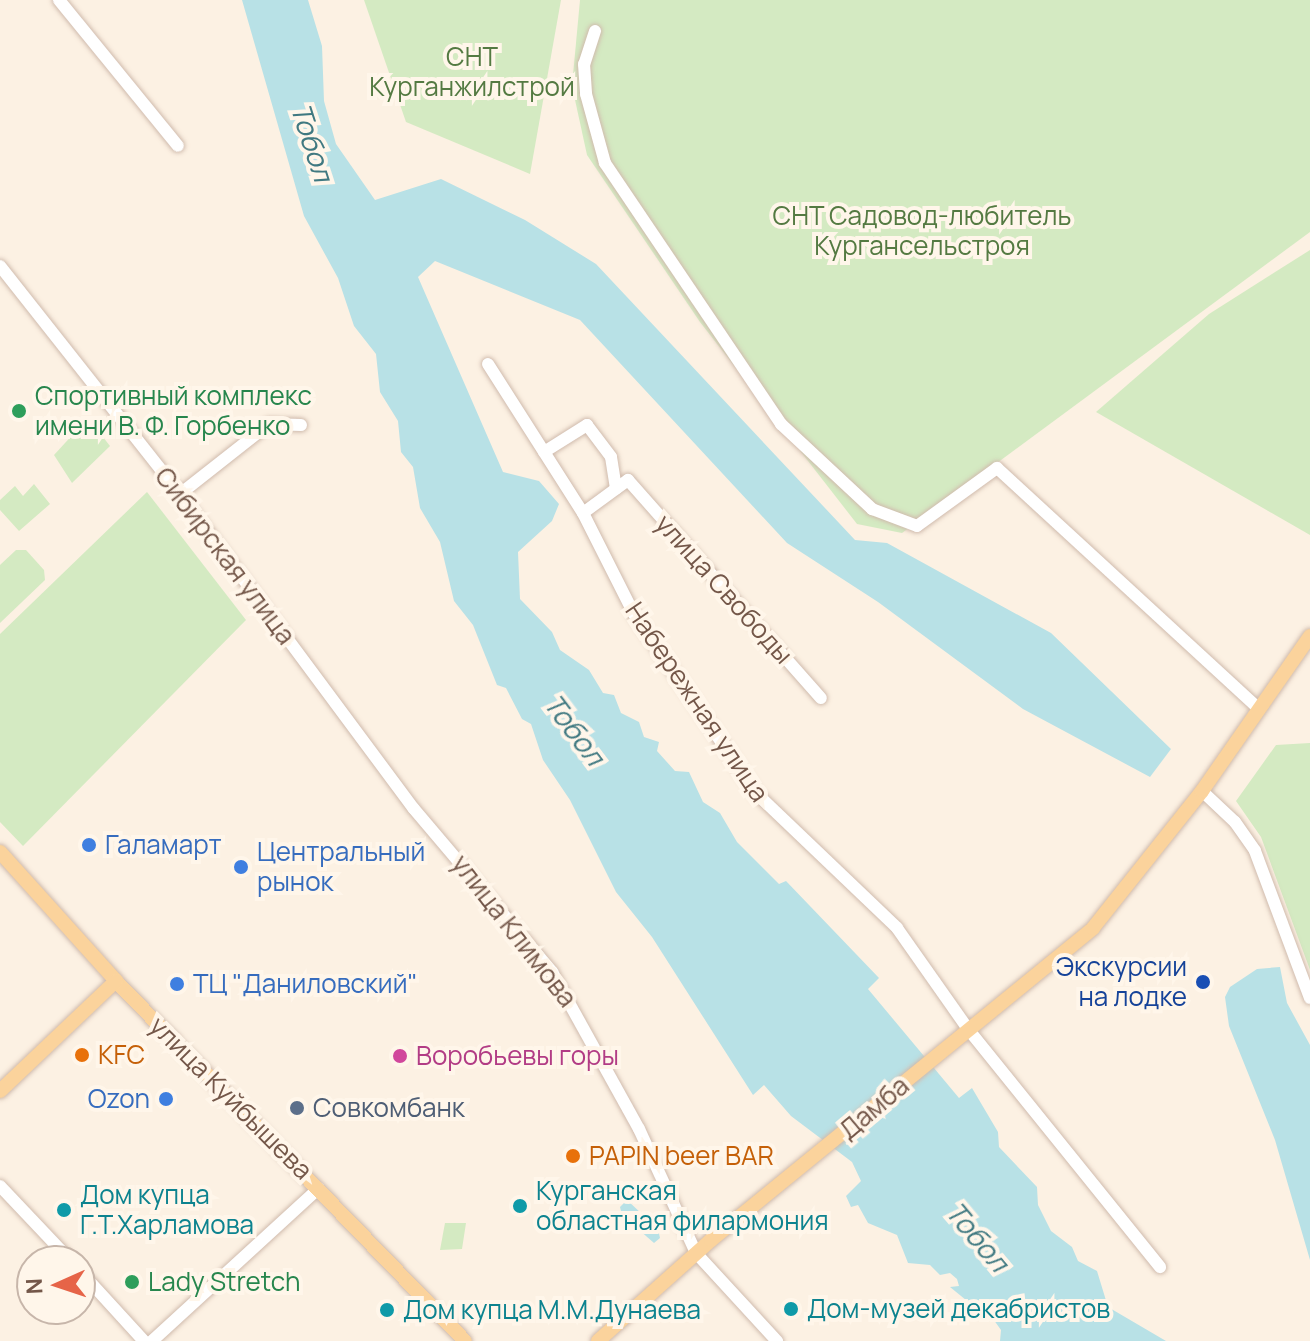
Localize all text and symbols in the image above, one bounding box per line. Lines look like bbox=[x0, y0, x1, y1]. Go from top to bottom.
park label: СНТ Курганжилстрой bbox=[369, 41, 575, 102]
water label: Тобол bbox=[285, 99, 341, 185]
park label: СНТ Садовод-любитель Кургансельстроя bbox=[772, 200, 1072, 262]
place label: Спортивный комплекс имени В. Ф. Горбенко bbox=[35, 380, 312, 442]
marker: Спортивный комплекс имени В. Ф. Горбенко bbox=[10, 402, 28, 420]
street label: Сибирская улица bbox=[148, 461, 302, 651]
street label: улица Свободы bbox=[649, 508, 799, 670]
street label: Набережная улица bbox=[619, 596, 775, 808]
water label: Тобол bbox=[538, 687, 612, 771]
place label: Галамарт bbox=[105, 829, 222, 861]
marker: Галамарт bbox=[80, 836, 98, 854]
place label: Центральный рынок bbox=[257, 836, 425, 898]
street label: улица Климова bbox=[445, 849, 583, 1013]
marker: Центральный рынок bbox=[232, 858, 250, 876]
place label: Экскурсии на лодке bbox=[1056, 951, 1187, 1012]
place label: ТЦ "Даниловский" bbox=[193, 968, 418, 1000]
marker: Экскурсии на лодке bbox=[1194, 973, 1212, 991]
marker: ТЦ "Даниловский" bbox=[168, 975, 186, 993]
street label: улица Куйбышева bbox=[143, 1010, 319, 1186]
place label: KFC bbox=[98, 1039, 145, 1071]
place label: Воробьевы горы bbox=[416, 1040, 619, 1072]
marker: KFC bbox=[73, 1046, 91, 1064]
marker: Воробьевы горы bbox=[391, 1047, 409, 1065]
street label: Дамба bbox=[833, 1070, 915, 1146]
place label: Ozon bbox=[88, 1083, 150, 1115]
marker: Ozon bbox=[157, 1090, 175, 1108]
place label: Совкомбанк bbox=[313, 1092, 465, 1124]
marker: Совкомбанк bbox=[288, 1099, 306, 1117]
place label: PAPIN beer BAR bbox=[589, 1140, 774, 1172]
marker: PAPIN beer BAR bbox=[564, 1147, 582, 1165]
place label: Курганская областная филармония bbox=[536, 1175, 829, 1236]
place label: Дом купца Г.Т.Харламова bbox=[80, 1179, 254, 1240]
water label: Тобол bbox=[939, 1195, 1017, 1277]
marker: Курганская областная филармония bbox=[511, 1197, 529, 1215]
marker: Дом купца Г.Т.Харламова bbox=[55, 1201, 73, 1219]
north arrow bbox=[16, 1245, 96, 1325]
place label: Lady Stretch bbox=[148, 1266, 301, 1298]
marker: Lady Stretch bbox=[123, 1273, 141, 1291]
text: N bbox=[19, 1277, 49, 1295]
place label: Дом-музей декабристов bbox=[807, 1293, 1110, 1325]
place label: Дом купца М.М.Дунаева bbox=[403, 1294, 701, 1326]
marker: Дом-музей декабристов bbox=[782, 1300, 800, 1318]
marker: Дом купца М.М.Дунаева bbox=[378, 1301, 396, 1319]

